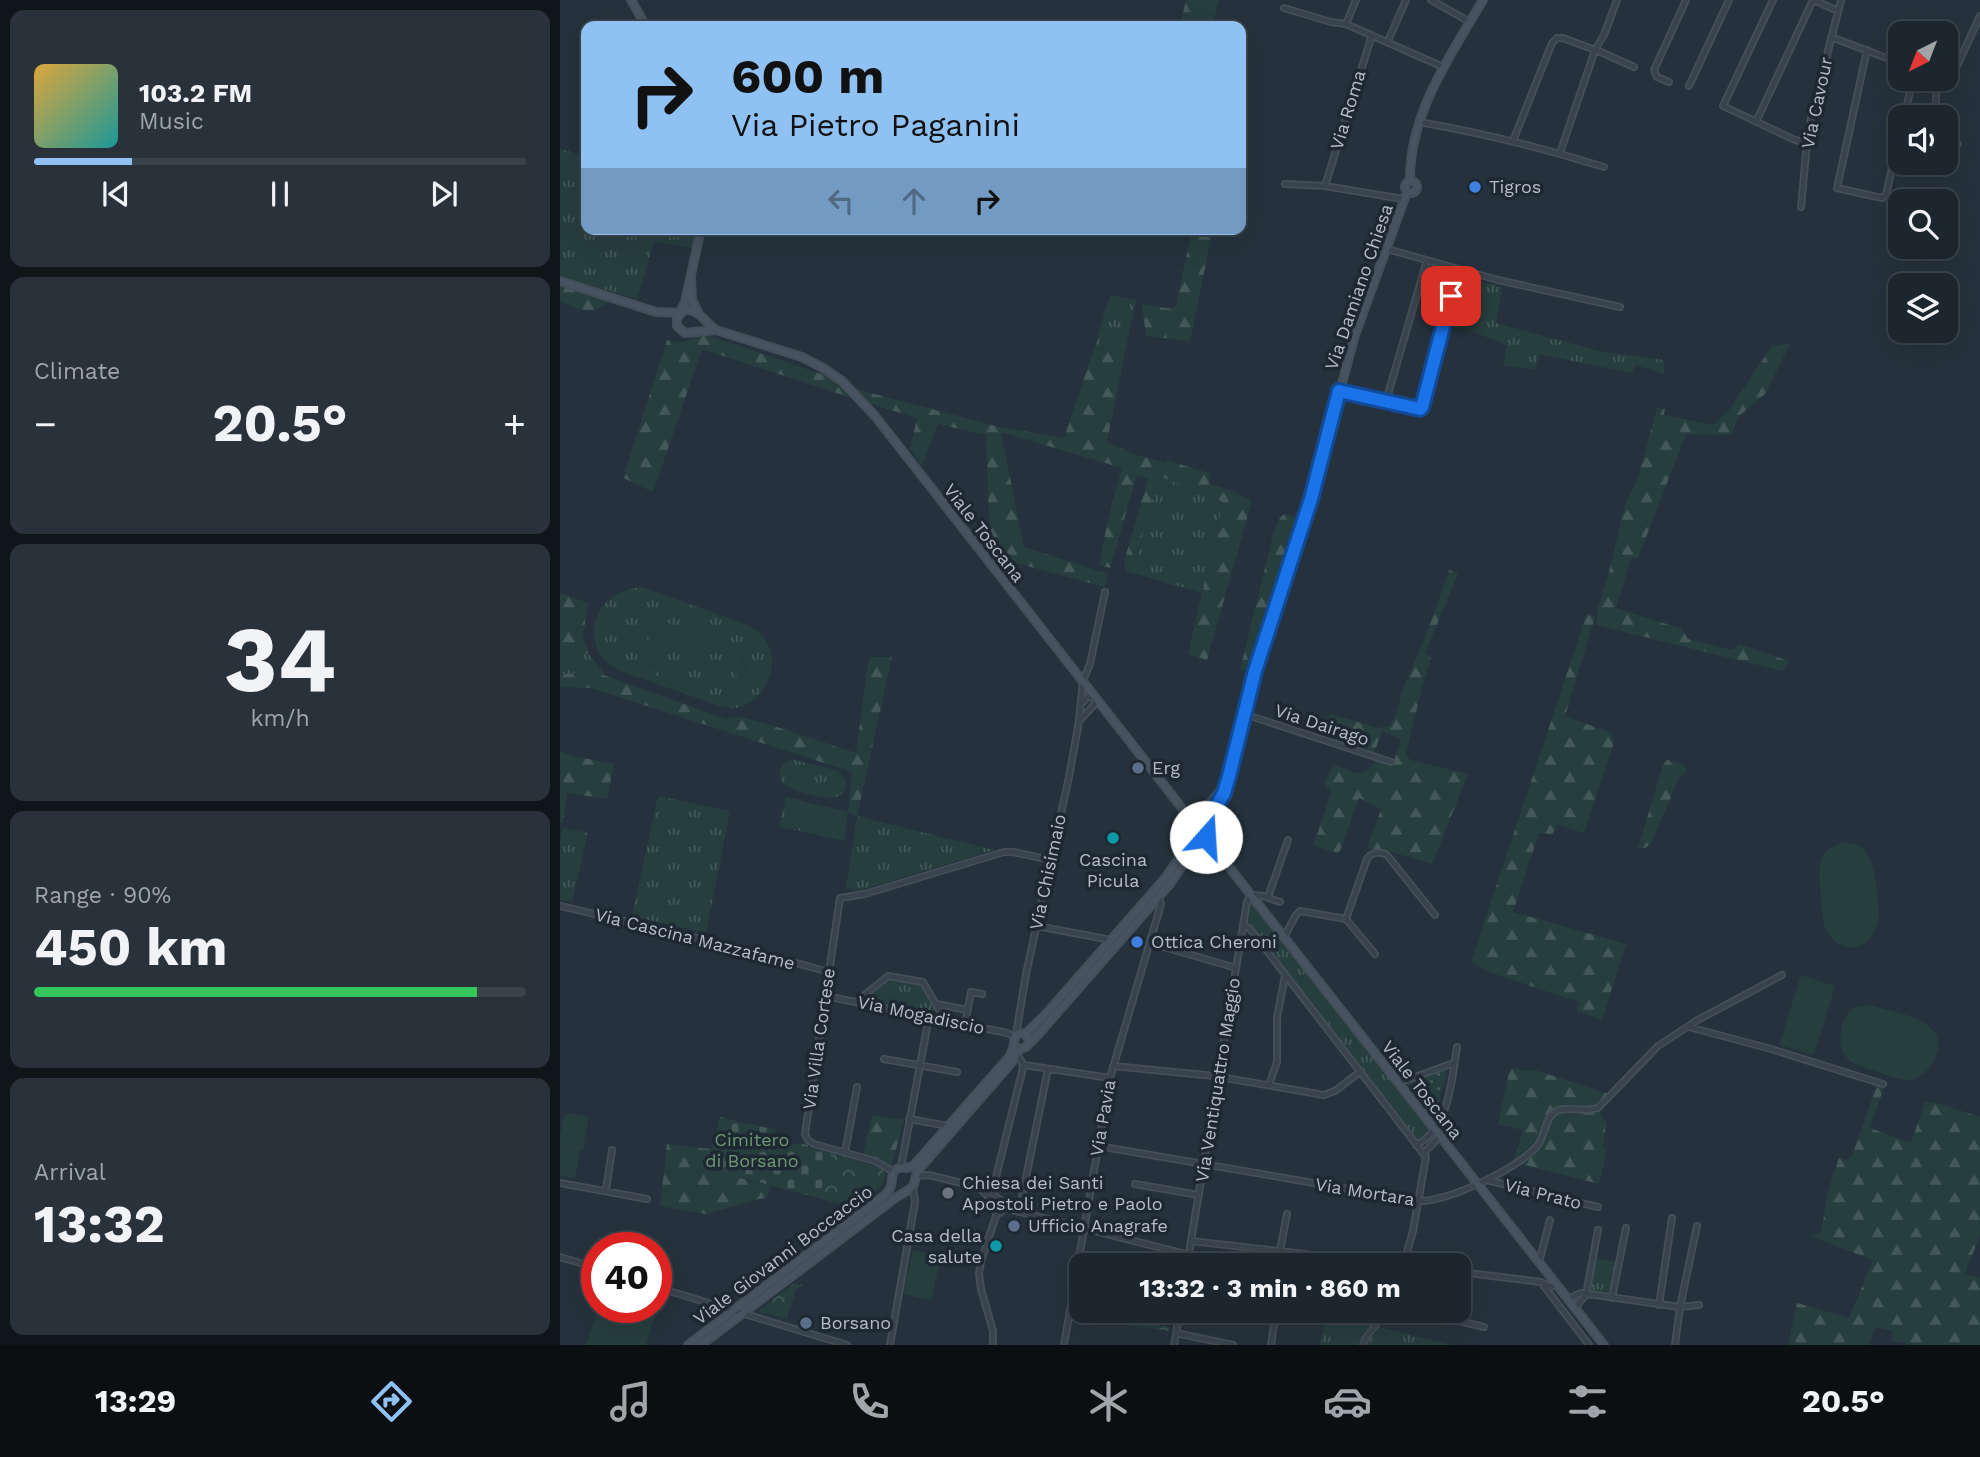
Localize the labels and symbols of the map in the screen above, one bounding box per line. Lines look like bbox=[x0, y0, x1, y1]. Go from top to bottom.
north arrow bbox=[1888, 21, 1958, 91]
street label: Via Cavour bbox=[1797, 55, 1836, 151]
street label: Via Roma bbox=[1325, 67, 1370, 152]
place label: Tigros bbox=[1489, 176, 1541, 197]
marker: Tigros bbox=[1467, 179, 1483, 195]
street label: Via Damiano Chiesa bbox=[1320, 201, 1397, 373]
pin bbox=[1421, 266, 1481, 326]
street label: Viale Toscana bbox=[939, 479, 1029, 586]
street label: Via Dairago bbox=[1272, 699, 1372, 750]
place label: Erg bbox=[1152, 757, 1180, 778]
marker: Erg bbox=[1130, 760, 1146, 776]
position arrow bbox=[1169, 800, 1243, 874]
street label: Via Chisimaio bbox=[1025, 812, 1070, 932]
marker: Cascina Picula bbox=[1105, 830, 1121, 846]
place label: Cascina Picula bbox=[1079, 849, 1147, 891]
street label: Via Cascina Mazzafame bbox=[593, 903, 797, 974]
place label: Ottica Cheroni bbox=[1151, 931, 1277, 952]
marker: Ottica Cheroni bbox=[1129, 934, 1145, 950]
street label: Via Villa Cortese bbox=[798, 967, 839, 1111]
street label: Via Ventiquattro Maggio bbox=[1191, 976, 1244, 1184]
street label: Via Mogadiscio bbox=[856, 991, 987, 1038]
street label: Viale Toscana bbox=[1377, 1036, 1467, 1143]
street label: Via Pavia bbox=[1085, 1078, 1120, 1158]
park label: Cimitero di Borsano bbox=[705, 1129, 799, 1171]
place label: Chiesa dei Santi Apostoli Pietro e Paolo bbox=[962, 1172, 1162, 1214]
street label: Via Mortara bbox=[1314, 1173, 1416, 1210]
street label: Via Prato bbox=[1502, 1174, 1584, 1213]
street label: Viale Giovanni Boccaccio bbox=[689, 1180, 876, 1329]
marker: Chiesa dei Santi Apostoli Pietro e Paolo bbox=[940, 1185, 956, 1201]
place label: Ufficio Anagrafe bbox=[1028, 1215, 1168, 1236]
marker: Ufficio Anagrafe bbox=[1006, 1218, 1022, 1234]
place label: Casa della salute bbox=[891, 1225, 982, 1267]
speed limit sign: 40 bbox=[581, 1232, 672, 1323]
marker: Casa della salute bbox=[988, 1238, 1004, 1254]
place label: Borsano bbox=[820, 1312, 891, 1333]
marker: Borsano bbox=[798, 1315, 814, 1331]

